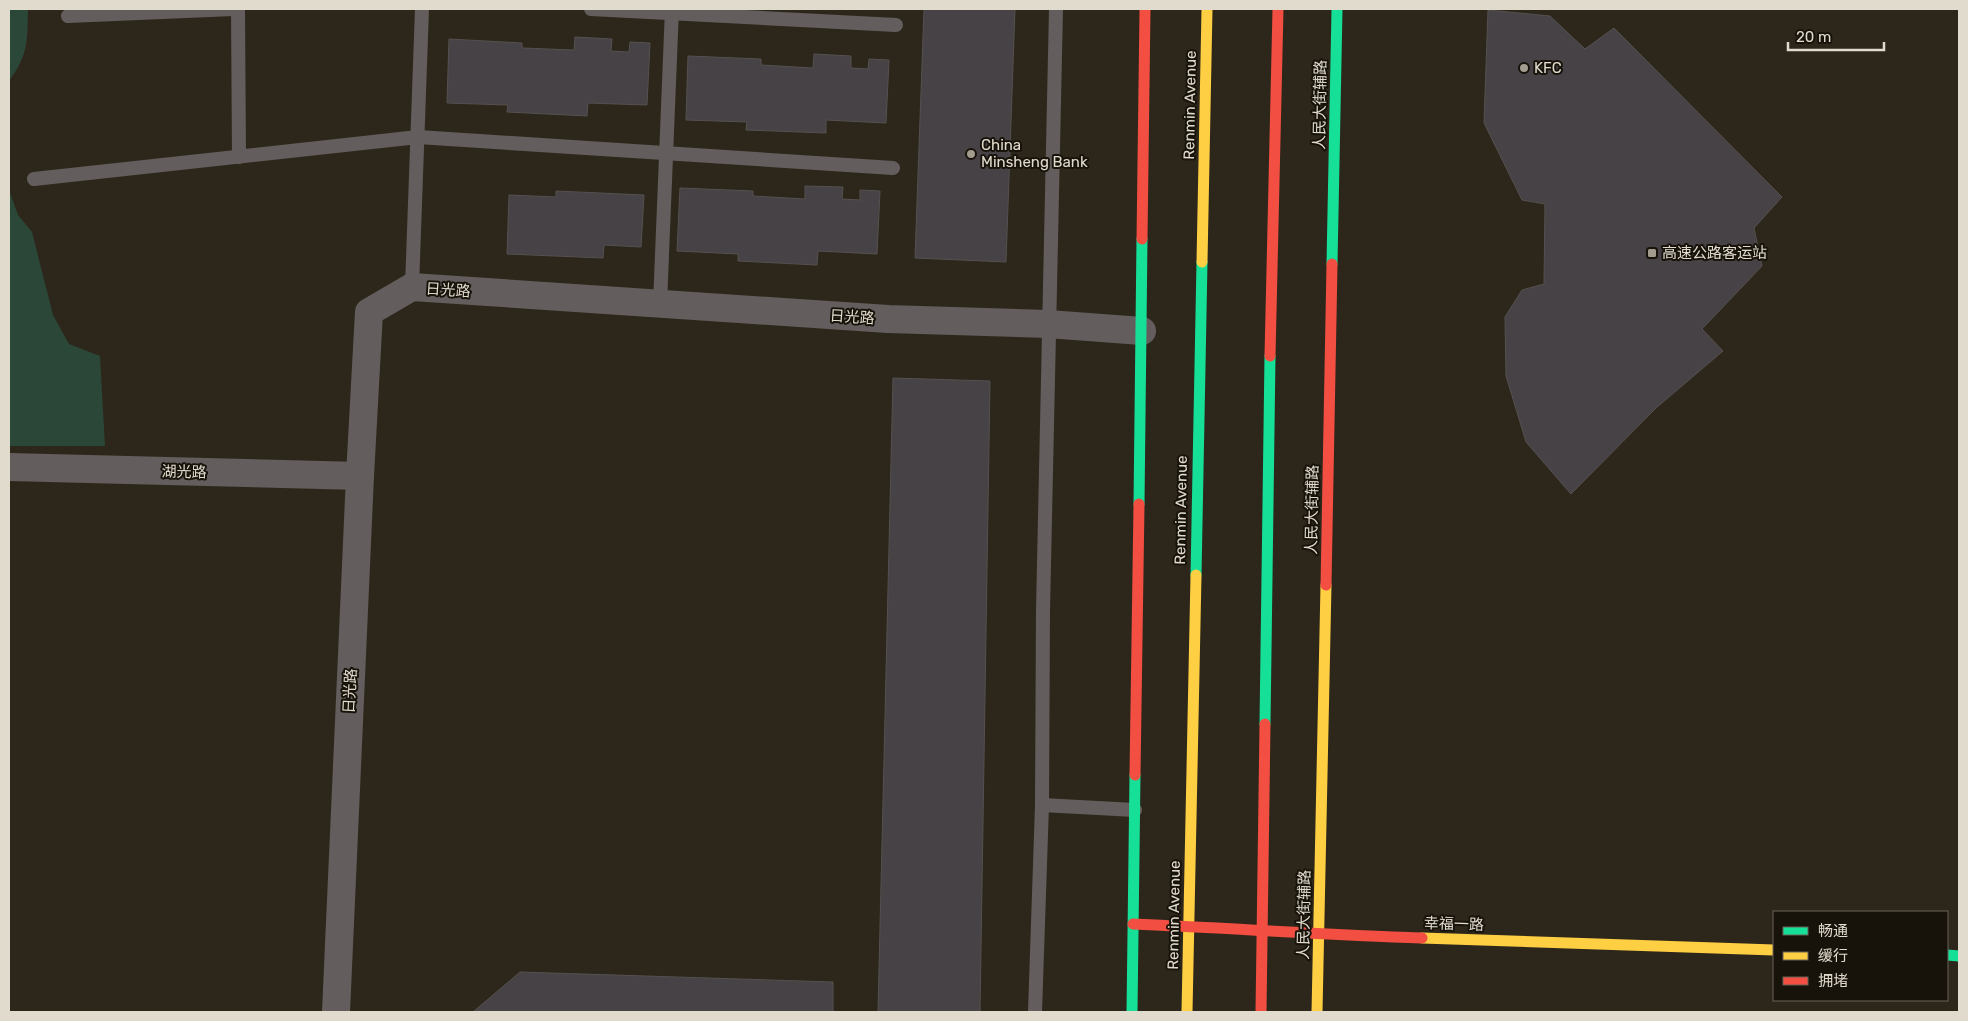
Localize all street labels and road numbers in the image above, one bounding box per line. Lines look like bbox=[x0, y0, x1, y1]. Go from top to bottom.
street label: Renmin Avenue bbox=[1180, 50, 1200, 160]
street label: 人民大街辅路 bbox=[1310, 60, 1330, 150]
street label: 日光路 bbox=[425, 279, 471, 301]
street label: 日光路 bbox=[829, 306, 875, 328]
street label: Renmin Avenue bbox=[1171, 455, 1191, 565]
street label: 湖光路 bbox=[161, 463, 207, 481]
street label: 人民大街辅路 bbox=[1302, 465, 1322, 555]
street label: 日光路 bbox=[340, 668, 360, 714]
street label: Renmin Avenue bbox=[1164, 860, 1184, 970]
street label: 人民大街辅路 bbox=[1294, 870, 1314, 960]
street label: 幸福一路 bbox=[1424, 914, 1484, 934]

